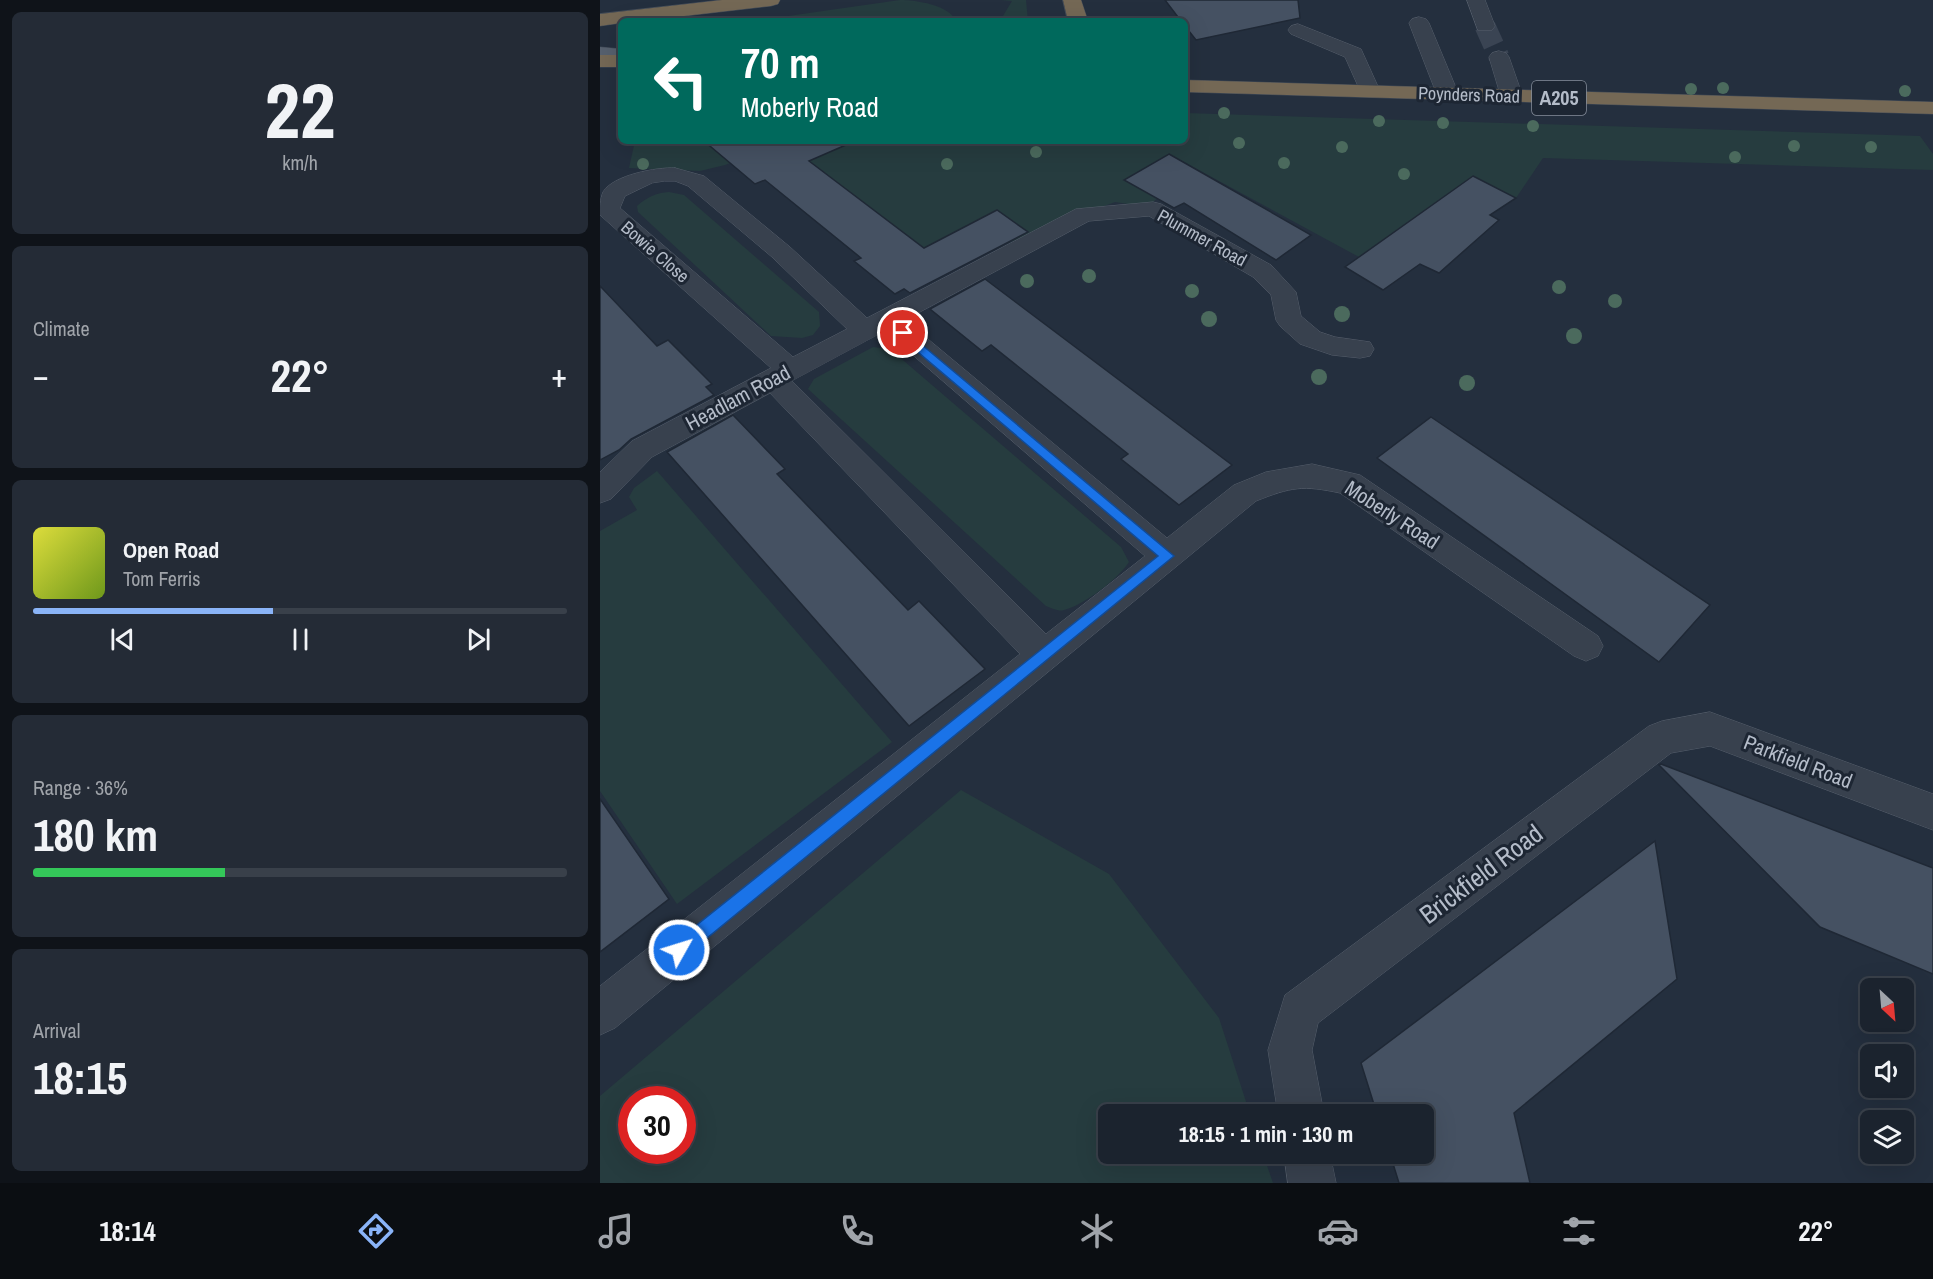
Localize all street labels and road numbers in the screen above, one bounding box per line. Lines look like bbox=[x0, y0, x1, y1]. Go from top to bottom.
street label: Poynders Road bbox=[1418, 80, 1520, 109]
road number: A205 bbox=[1532, 81, 1586, 115]
street label: Plummer Road bbox=[1153, 203, 1251, 272]
street label: Bowie Close bbox=[616, 215, 695, 288]
street label: Headlam Road bbox=[680, 358, 795, 437]
street label: Moberly Road bbox=[1339, 473, 1445, 556]
street label: Parkfield Road bbox=[1740, 728, 1857, 795]
street label: Brickfield Road bbox=[1412, 816, 1549, 931]

